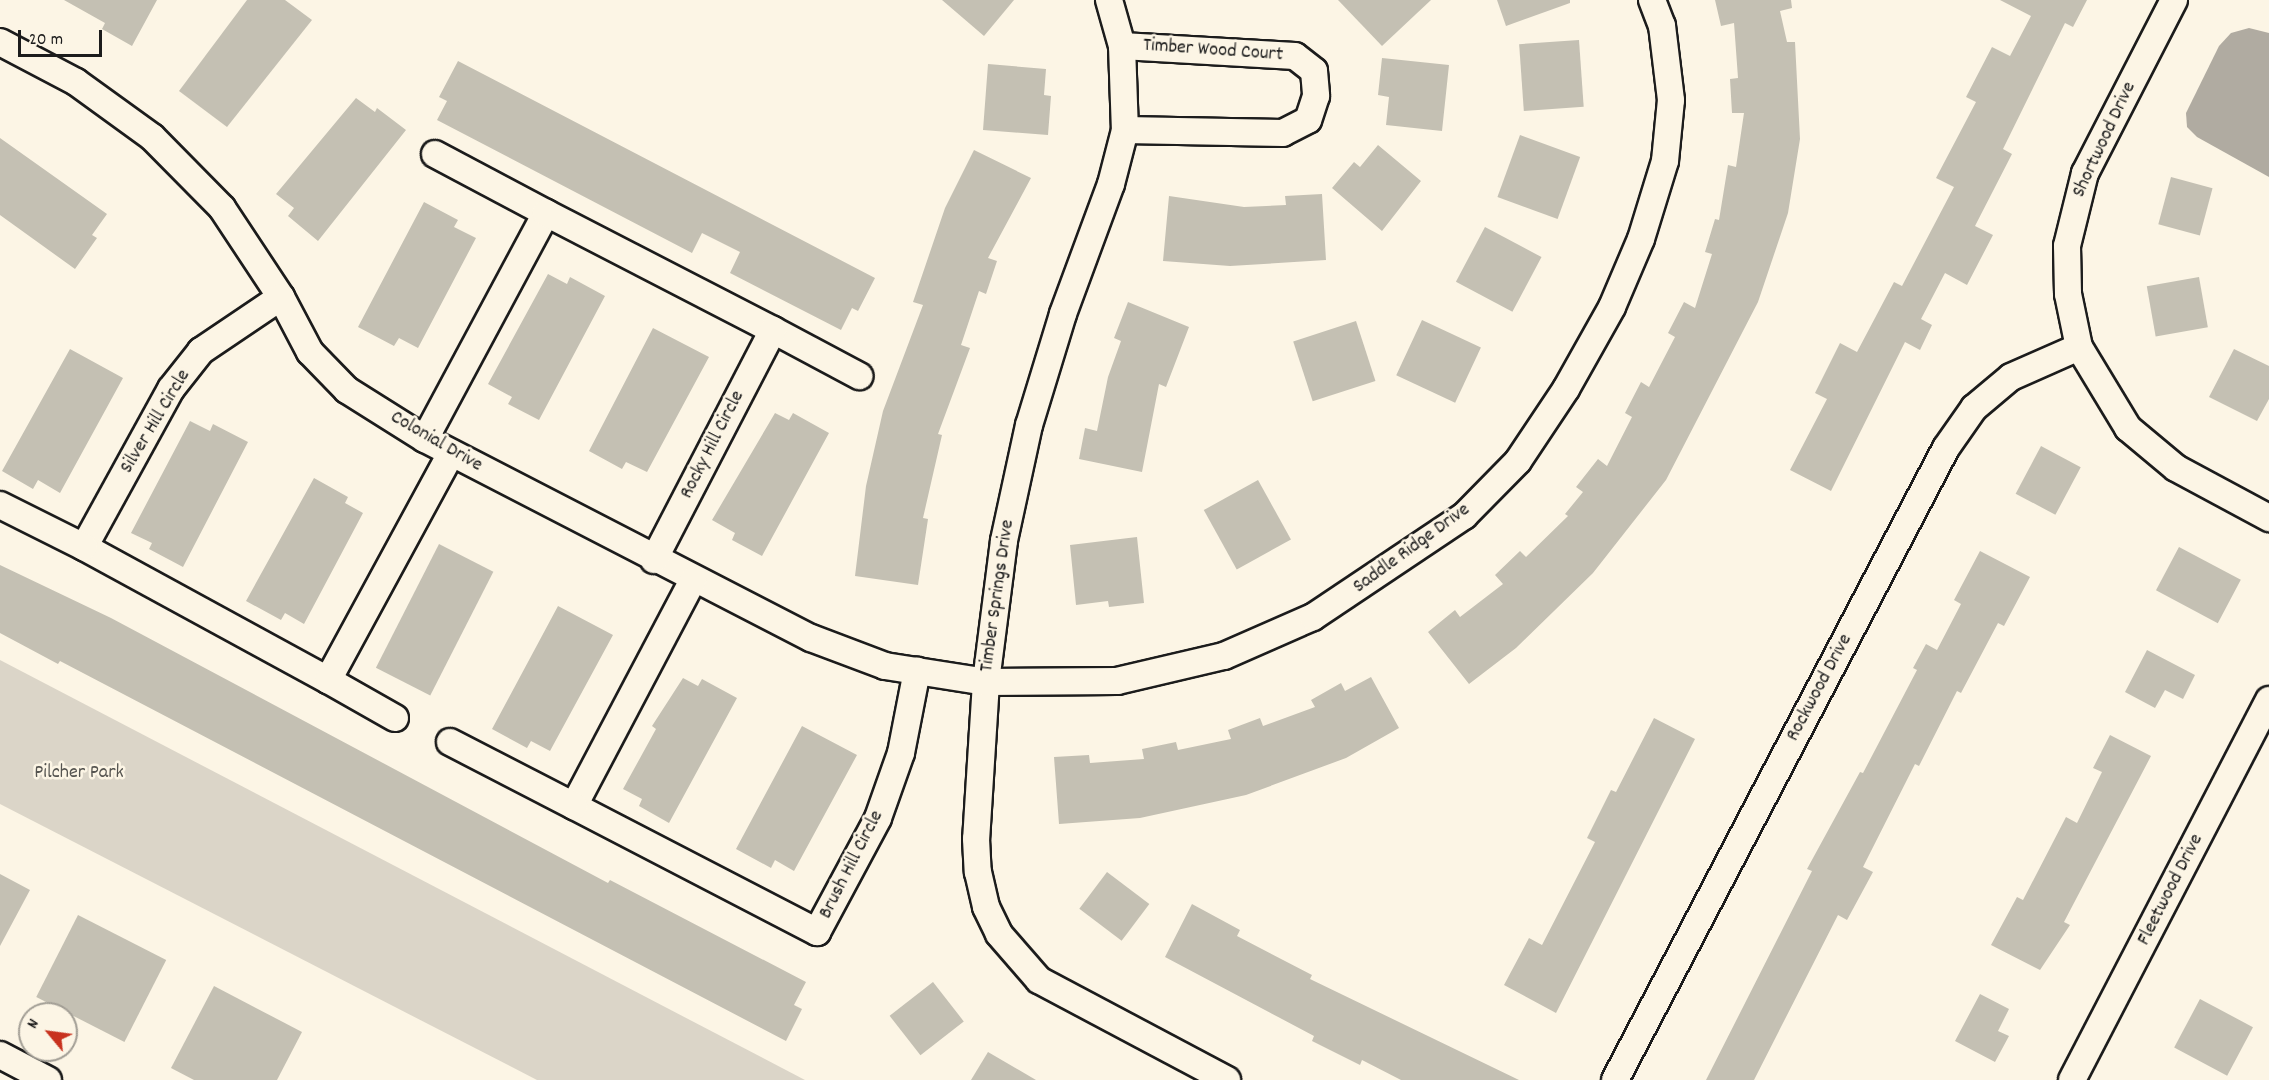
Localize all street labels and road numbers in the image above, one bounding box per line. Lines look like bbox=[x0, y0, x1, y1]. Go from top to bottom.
street label: Timber Wood Court bbox=[1142, 34, 1284, 68]
street label: Shortwood Drive bbox=[2068, 78, 2142, 202]
street label: Silver Hill Circle bbox=[116, 366, 196, 478]
street label: Rocky Hill Circle bbox=[675, 387, 751, 503]
street label: Colonial Drive bbox=[386, 406, 486, 478]
street label: Saddle Ridge Drive bbox=[1349, 499, 1475, 599]
street label: Timber Springs Drive bbox=[975, 518, 1021, 674]
street label: Rockwood Drive bbox=[1782, 630, 1858, 746]
street label: Brush Hill Circle bbox=[814, 807, 890, 923]
street label: Fleetwood Drive bbox=[2133, 830, 2209, 950]

